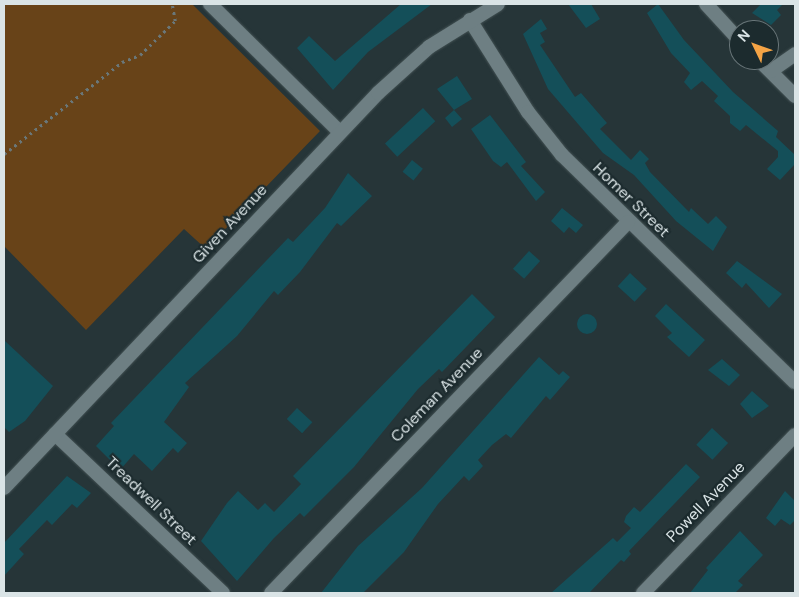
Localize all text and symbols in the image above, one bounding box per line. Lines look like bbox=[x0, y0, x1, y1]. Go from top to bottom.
north arrow bbox=[729, 20, 779, 70]
text: N bbox=[733, 26, 754, 45]
street label: Homer Street bbox=[589, 159, 673, 241]
street label: Given Avenue bbox=[189, 181, 271, 267]
street label: Coleman Avenue bbox=[387, 344, 487, 446]
street label: Treadwell Street bbox=[101, 453, 201, 549]
street label: Powell Avenue bbox=[663, 458, 749, 546]

